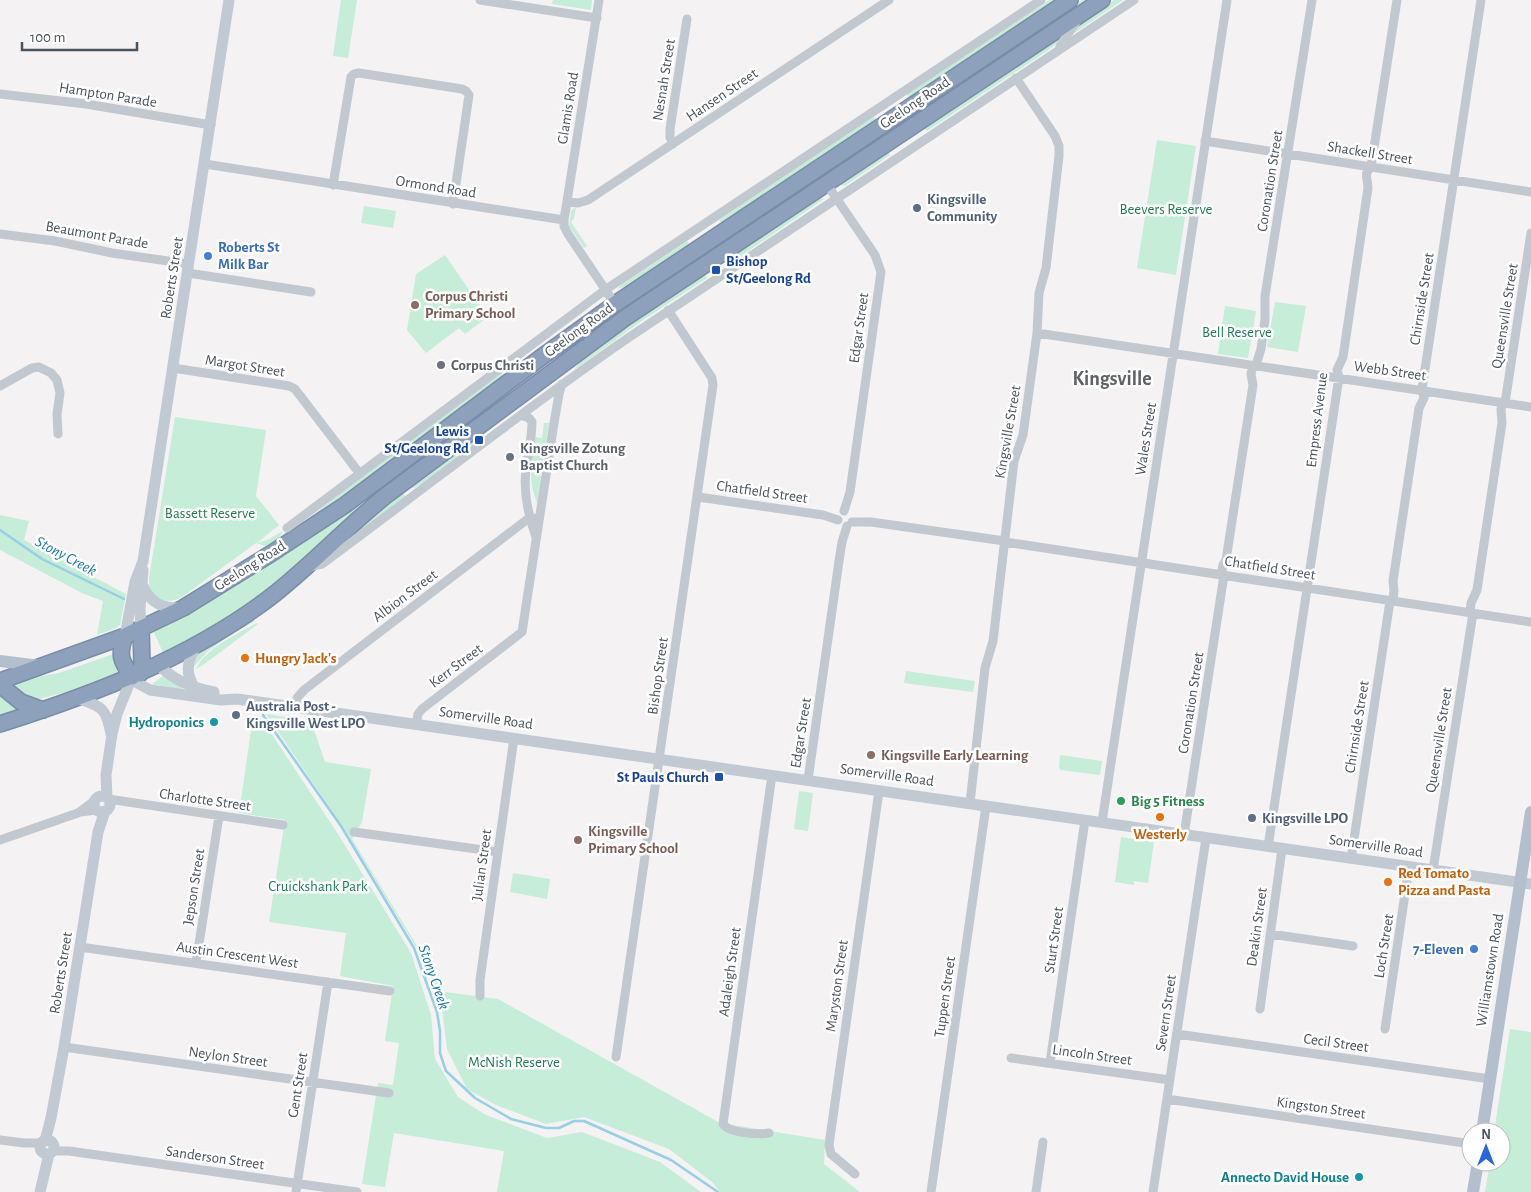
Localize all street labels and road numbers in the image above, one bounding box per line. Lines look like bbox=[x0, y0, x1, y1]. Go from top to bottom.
street label: Nesnah Street bbox=[650, 38, 678, 122]
street label: Hansen Street bbox=[684, 66, 761, 124]
street label: Glamis Road bbox=[555, 71, 581, 145]
street label: Geelong Road bbox=[877, 74, 953, 132]
street label: Hampton Parade bbox=[58, 80, 158, 110]
street label: Coronation Street bbox=[1255, 129, 1285, 233]
street label: Shackell Street bbox=[1326, 139, 1414, 167]
street label: Ormond Road bbox=[395, 173, 478, 201]
street label: Beaumont Parade bbox=[45, 219, 150, 251]
street label: Roberts Street bbox=[158, 236, 186, 320]
street label: Chirnside Street bbox=[1407, 251, 1437, 346]
street label: Queensville Street bbox=[1489, 262, 1521, 370]
street label: Edgar Street bbox=[847, 292, 871, 364]
street label: Geelong Road bbox=[542, 300, 616, 360]
street label: Margot Street bbox=[204, 352, 286, 380]
street label: Webb Street bbox=[1353, 359, 1427, 384]
street label: Empress Avenue bbox=[1304, 372, 1330, 468]
street label: Kingsville Street bbox=[992, 384, 1024, 480]
street label: Wales Street bbox=[1133, 401, 1159, 476]
street label: Chatfield Street bbox=[715, 478, 809, 506]
street label: Geelong Road bbox=[212, 538, 288, 594]
street label: Chatfield Street bbox=[1223, 553, 1317, 583]
street label: Albion Street bbox=[370, 567, 440, 625]
street label: Bishop Street bbox=[645, 636, 671, 716]
street label: Kerr Street bbox=[427, 641, 486, 691]
street label: Coronation Street bbox=[1176, 651, 1206, 755]
street label: Chirnside Street bbox=[1342, 679, 1372, 774]
street label: Queensville Street bbox=[1423, 686, 1455, 794]
street label: Edgar Street bbox=[788, 696, 814, 769]
street label: Somerville Road bbox=[438, 704, 534, 732]
street label: Somerville Road bbox=[839, 761, 935, 789]
street label: Charlotte Street bbox=[158, 786, 252, 814]
street label: Julian Street bbox=[470, 828, 494, 902]
street label: Somerville Road bbox=[1328, 832, 1424, 860]
street label: Jepson Street bbox=[181, 848, 207, 926]
street label: Deakin Street bbox=[1244, 886, 1270, 967]
street label: Sturt Street bbox=[1042, 906, 1066, 974]
street label: Williamstown Road bbox=[1474, 912, 1506, 1028]
street label: Loch Street bbox=[1372, 913, 1397, 979]
street label: Adaleigh Street bbox=[716, 926, 744, 1018]
street label: Roberts Street bbox=[47, 931, 75, 1015]
street label: Austin Crescent West bbox=[175, 939, 299, 971]
street label: Maryston Street bbox=[823, 939, 851, 1033]
street label: Tuppen Street bbox=[932, 955, 958, 1038]
street label: Severn Street bbox=[1153, 974, 1179, 1052]
street label: Cecil Street bbox=[1303, 1031, 1370, 1055]
street label: Lincoln Street bbox=[1051, 1042, 1133, 1068]
street label: Neylon Street bbox=[187, 1044, 269, 1070]
street label: Gent Street bbox=[285, 1051, 311, 1119]
street label: Kingston Street bbox=[1276, 1094, 1367, 1122]
street label: Sanderson Street bbox=[165, 1144, 265, 1172]

